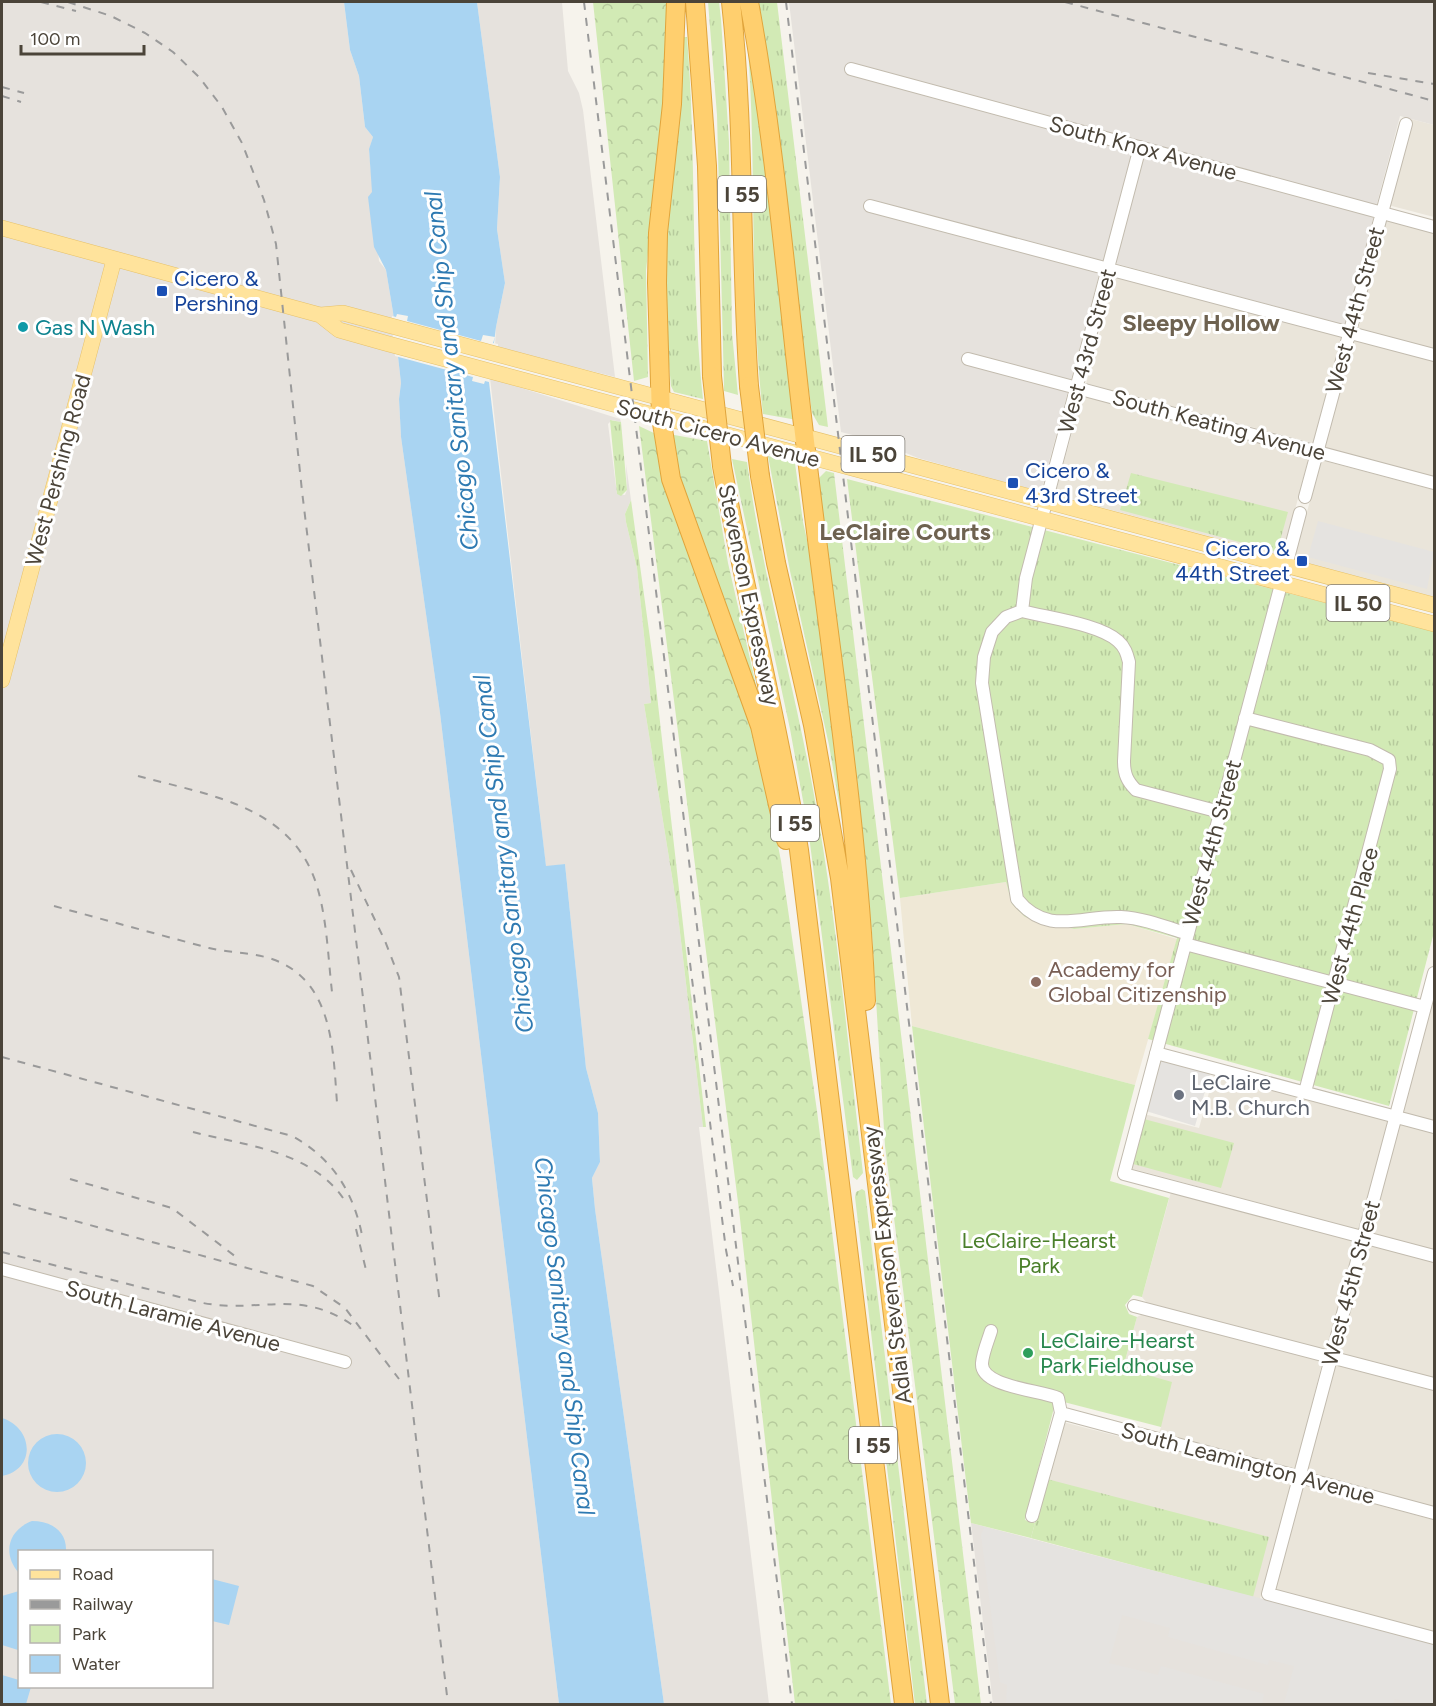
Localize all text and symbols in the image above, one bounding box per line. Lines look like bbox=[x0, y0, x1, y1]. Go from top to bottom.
scale bar bbox=[21, 18, 144, 56]
text: 100 m bbox=[30, 28, 80, 50]
street label: South Knox Avenue bbox=[1046, 110, 1240, 186]
road number: I 55 bbox=[718, 176, 766, 212]
water label: Chicago Sanitary and Ship Canal bbox=[418, 189, 484, 552]
street label: West 44th Street bbox=[1320, 224, 1390, 396]
place label: Cicero & Pershing bbox=[174, 265, 259, 317]
street label: West 43rd Street bbox=[1052, 266, 1122, 436]
marker: Cicero & Pershing bbox=[155, 284, 169, 298]
district label: Sleepy Hollow bbox=[1122, 308, 1280, 337]
place label: Gas N Wash bbox=[35, 314, 155, 341]
marker: Gas N Wash bbox=[16, 320, 30, 334]
street label: West Pershing Road bbox=[19, 371, 97, 569]
street label: South Keating Avenue bbox=[1110, 384, 1328, 466]
street label: South Cicero Avenue bbox=[613, 393, 823, 473]
road number: IL 50 bbox=[842, 436, 904, 472]
place label: Cicero & 43rd Street bbox=[1025, 457, 1138, 509]
marker: Cicero & 43rd Street bbox=[1006, 476, 1020, 490]
street label: Stevenson Expressway bbox=[712, 482, 786, 709]
district label: LeClaire Courts bbox=[819, 517, 991, 546]
place label: Cicero & 44th Street bbox=[1175, 535, 1290, 587]
marker: Cicero & 44th Street bbox=[1295, 554, 1309, 568]
road number: IL 50 bbox=[1326, 585, 1390, 621]
water label: Chicago Sanitary and Ship Canal bbox=[467, 673, 539, 1035]
street label: West 44th Street bbox=[1177, 757, 1247, 929]
road number: I 55 bbox=[771, 805, 819, 841]
street label: West 44th Place bbox=[1316, 844, 1384, 1008]
place label: Academy for Global Citizenship bbox=[1048, 956, 1227, 1008]
marker: Academy for Global Citizenship bbox=[1029, 975, 1043, 989]
place label: LeClaire M.B. Church bbox=[1191, 1069, 1310, 1121]
marker: LeClaire M.B. Church bbox=[1172, 1088, 1186, 1102]
street label: Adlai Stevenson Expressway bbox=[856, 1124, 917, 1406]
water label: Chicago Sanitary and Ship Canal bbox=[529, 1155, 601, 1517]
street label: West 45th Street bbox=[1316, 1197, 1386, 1369]
park label: LeClaire-Hearst Park bbox=[962, 1227, 1116, 1279]
street label: South Laramie Avenue bbox=[62, 1274, 284, 1358]
place label: LeClaire-Hearst Park Fieldhouse bbox=[1040, 1327, 1195, 1379]
marker: LeClaire-Hearst Park Fieldhouse bbox=[1021, 1346, 1035, 1360]
street label: South Leamington Avenue bbox=[1118, 1416, 1378, 1510]
road number: I 55 bbox=[849, 1427, 897, 1463]
legend bbox=[18, 1550, 213, 1688]
text: Road bbox=[72, 1563, 113, 1585]
text: Railway bbox=[72, 1593, 134, 1615]
text: Park bbox=[72, 1623, 107, 1645]
text: Water bbox=[72, 1653, 120, 1675]

